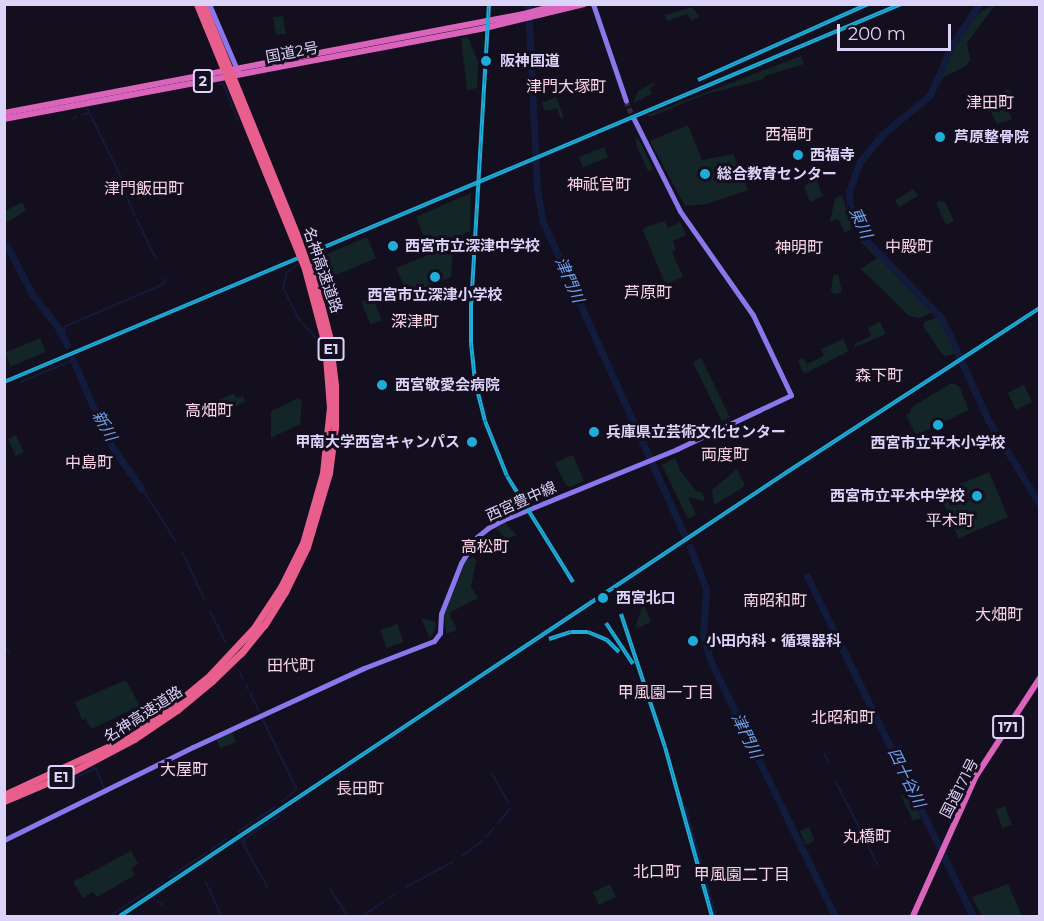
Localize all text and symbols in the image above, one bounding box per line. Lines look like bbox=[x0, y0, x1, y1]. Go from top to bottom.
scale bar bbox=[840, 12, 954, 50]
text: 200 m bbox=[848, 23, 906, 45]
street label: 国道2号 bbox=[264, 38, 320, 66]
marker: 阪神国道 bbox=[477, 52, 495, 70]
place label: 阪神国道 bbox=[500, 52, 560, 70]
road number: 2 bbox=[192, 70, 214, 92]
district label: 津門大塚町 bbox=[526, 77, 606, 97]
district label: 津田町 bbox=[966, 93, 1014, 113]
district label: 西福町 bbox=[765, 125, 813, 145]
marker: 芦原整骨院 bbox=[931, 128, 949, 146]
place label: 芦原整骨院 bbox=[954, 128, 1029, 146]
place label: 西福寺 bbox=[810, 146, 855, 164]
marker: 西福寺 bbox=[791, 148, 805, 162]
place label: 総合教育センター bbox=[717, 165, 837, 183]
marker: 総合教育センター bbox=[698, 167, 712, 181]
district label: 神祇官町 bbox=[567, 175, 631, 195]
district label: 津門飯田町 bbox=[104, 179, 184, 199]
water label: 東川 bbox=[845, 204, 875, 242]
street label: 名神高速道路 bbox=[300, 225, 346, 315]
place label: 西宮市立深津中学校 bbox=[405, 237, 540, 255]
district label: 中殿町 bbox=[885, 237, 933, 257]
district label: 神明町 bbox=[775, 238, 823, 258]
marker: 西宮市立深津中学校 bbox=[386, 239, 400, 253]
water label: 津門川 bbox=[550, 254, 588, 306]
marker: 西宮市立深津小学校 bbox=[428, 270, 442, 284]
district label: 芦原町 bbox=[624, 283, 672, 303]
place label: 西宮市立深津小学校 bbox=[368, 286, 502, 304]
district label: 深津町 bbox=[391, 312, 439, 332]
road number: E1 bbox=[318, 338, 344, 360]
district label: 森下町 bbox=[855, 366, 903, 386]
marker: 西宮敬愛会病院 bbox=[373, 376, 391, 394]
place label: 西宮敬愛会病院 bbox=[395, 376, 500, 394]
district label: 高畑町 bbox=[185, 401, 233, 421]
water label: 新川 bbox=[88, 407, 120, 445]
marker: 西宮市立平木小学校 bbox=[931, 418, 945, 432]
place label: 兵庫県立芸術文化センター bbox=[606, 423, 786, 441]
marker: 兵庫県立芸術文化センター bbox=[587, 425, 601, 439]
place label: 甲南大学西宮キャンパス bbox=[295, 433, 460, 451]
place label: 西宮市立平木小学校 bbox=[871, 434, 1005, 452]
marker: 甲南大学西宮キャンパス bbox=[465, 435, 479, 449]
district label: 両度町 bbox=[701, 445, 749, 465]
district label: 中島町 bbox=[65, 453, 113, 473]
street label: 西宮豊中線 bbox=[483, 478, 559, 524]
place label: 西宮市立平木中学校 bbox=[830, 487, 965, 505]
marker: 西宮市立平木中学校 bbox=[970, 489, 984, 503]
district label: 平木町 bbox=[926, 511, 974, 531]
district label: 高松町 bbox=[461, 537, 509, 557]
marker: 西宮北口 bbox=[594, 589, 612, 607]
place label: 西宮北口 bbox=[616, 589, 676, 607]
district label: 南昭和町 bbox=[743, 591, 807, 611]
district label: 大畑町 bbox=[975, 605, 1023, 625]
marker: 小田内科・循環器科 bbox=[684, 632, 702, 650]
place label: 小田内科・循環器科 bbox=[706, 632, 841, 650]
district label: 田代町 bbox=[267, 656, 315, 676]
street label: 名神高速道路 bbox=[100, 682, 186, 746]
district label: 甲風園一丁目 bbox=[618, 683, 714, 703]
district label: 北昭和町 bbox=[811, 708, 875, 728]
water label: 津門川 bbox=[727, 710, 765, 762]
road number: 171 bbox=[992, 716, 1024, 738]
water label: 四十谷川 bbox=[883, 745, 929, 811]
street label: 国道171号 bbox=[936, 755, 982, 821]
district label: 大屋町 bbox=[160, 760, 208, 780]
road number: E1 bbox=[48, 766, 74, 788]
district label: 長田町 bbox=[336, 779, 384, 799]
district label: 丸橋町 bbox=[843, 827, 891, 847]
district label: 北口町 bbox=[633, 862, 681, 882]
district label: 甲風園二丁目 bbox=[694, 865, 790, 885]

